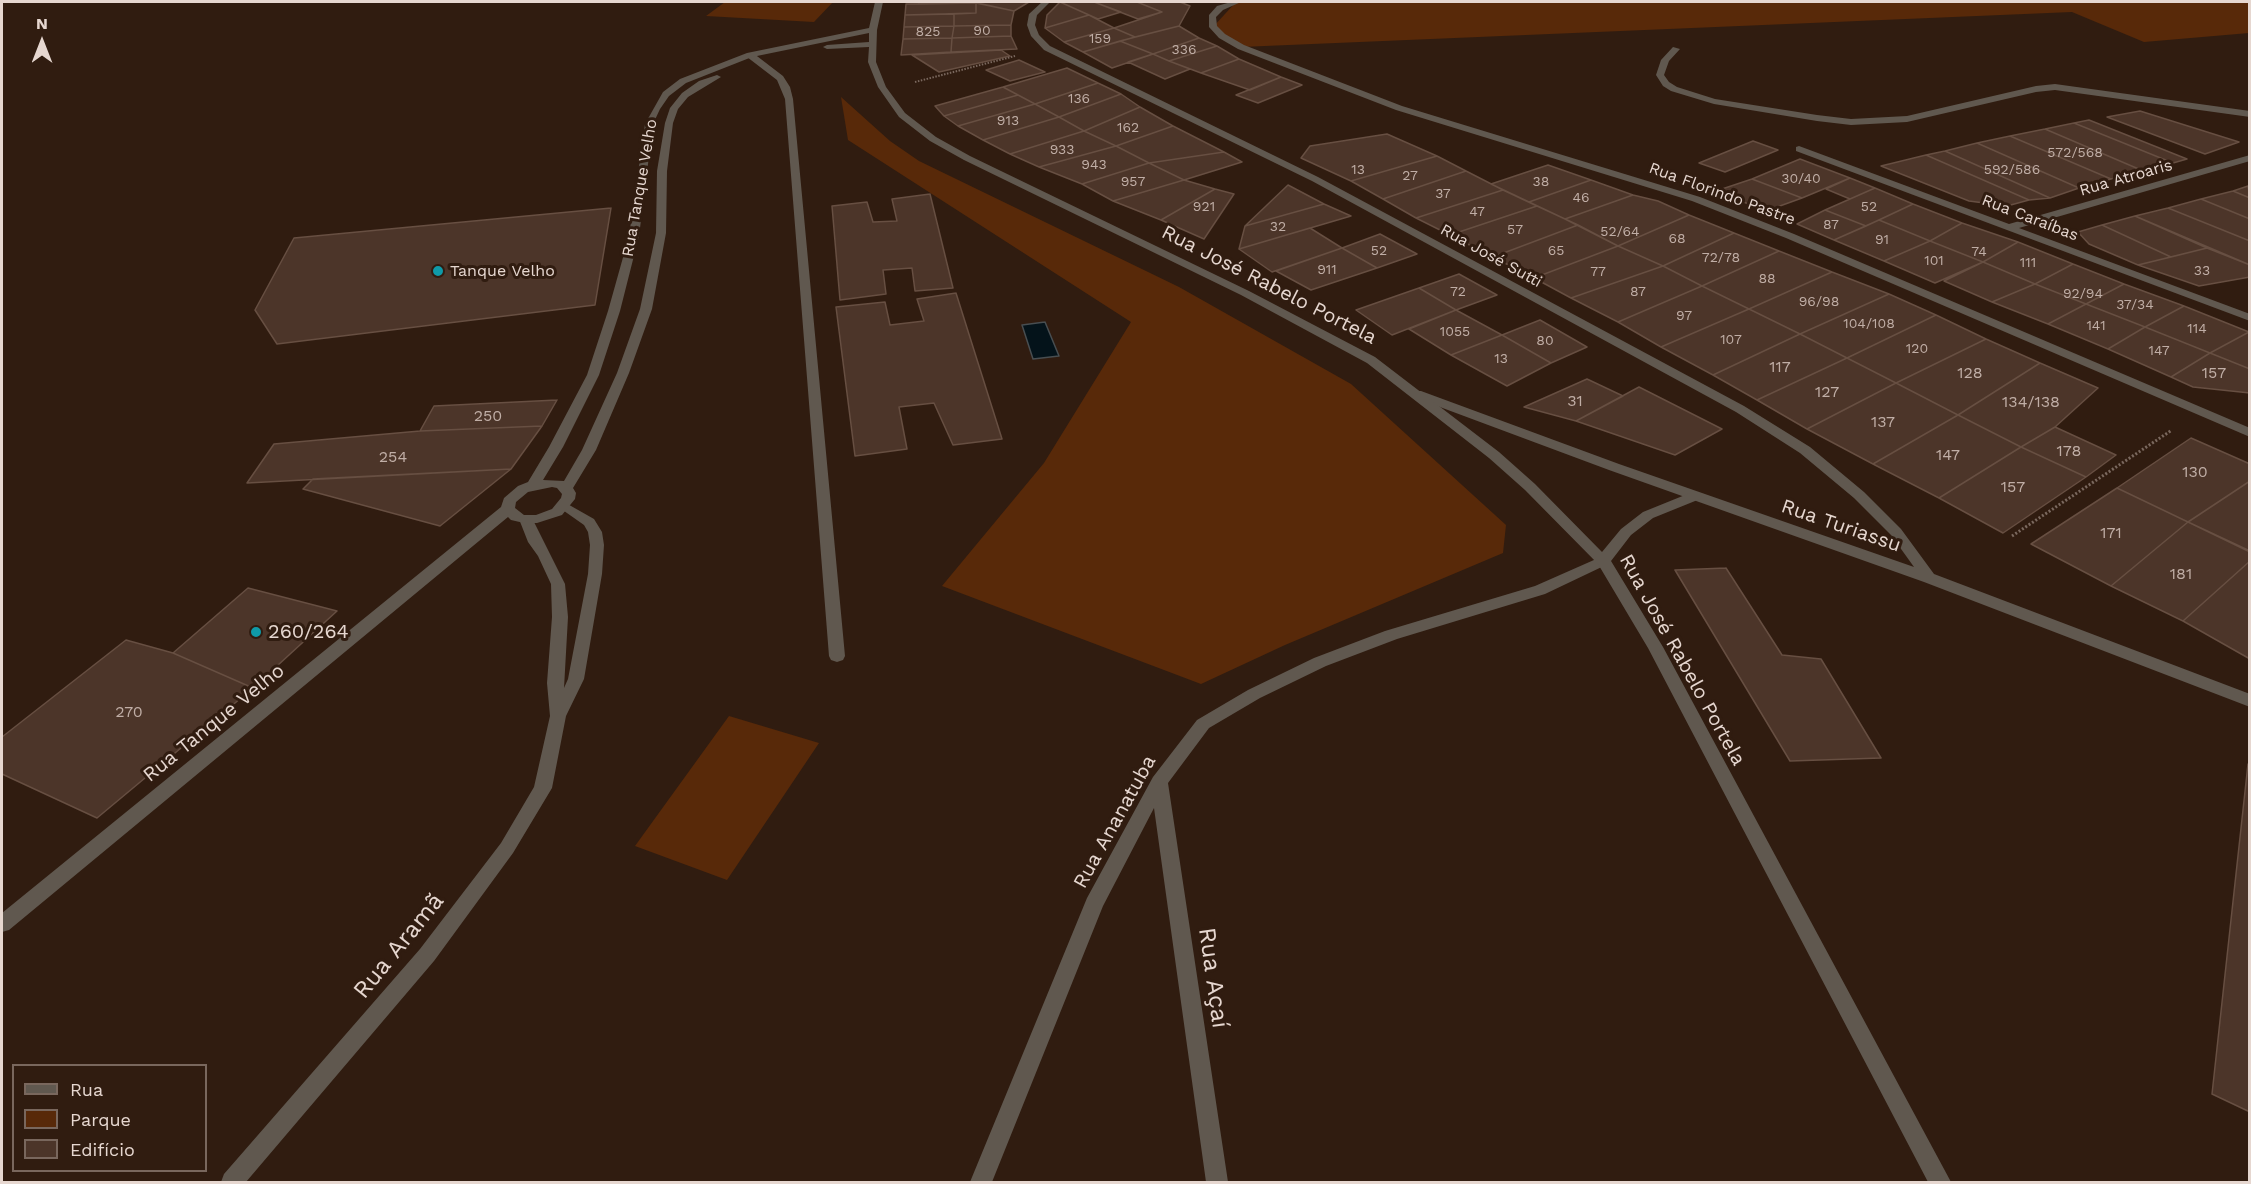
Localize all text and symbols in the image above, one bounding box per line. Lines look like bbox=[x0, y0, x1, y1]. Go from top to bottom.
north arrow bbox=[12, 12, 72, 72]
text: N bbox=[36, 14, 48, 33]
house number: 90 bbox=[973, 23, 991, 39]
house number: 825 bbox=[916, 24, 940, 40]
house number: 159 bbox=[1089, 31, 1111, 47]
house number: 336 bbox=[1172, 42, 1196, 58]
house number: 136 bbox=[1068, 91, 1090, 107]
house number: 913 bbox=[997, 113, 1019, 129]
street label: Rua Tanque Velho bbox=[618, 118, 662, 258]
house number: 162 bbox=[1117, 120, 1139, 136]
house number: 933 bbox=[1050, 142, 1074, 158]
house number: 572/568 bbox=[2047, 145, 2103, 161]
street label: Rua Atroaris bbox=[2077, 156, 2175, 200]
house number: 943 bbox=[1081, 157, 1107, 173]
street label: Rua Florindo Pastre bbox=[1646, 159, 1798, 229]
house number: 13 bbox=[1351, 162, 1365, 178]
house number: 592/586 bbox=[1984, 162, 2040, 178]
house number: 27 bbox=[1402, 168, 1418, 184]
house number: 30/40 bbox=[1781, 171, 1821, 187]
house number: 957 bbox=[1121, 174, 1145, 190]
house number: 38 bbox=[1533, 174, 1549, 190]
house number: 37 bbox=[1435, 186, 1451, 202]
house number: 46 bbox=[1572, 190, 1590, 206]
street label: Rua Caraíbas bbox=[1979, 191, 2081, 245]
house number: 921 bbox=[1193, 199, 1215, 215]
house number: 52 bbox=[1861, 199, 1877, 215]
house number: 47 bbox=[1469, 204, 1485, 220]
house number: 87 bbox=[1823, 217, 1839, 233]
house number: 32 bbox=[1270, 219, 1286, 235]
street label: Rua José Rabelo Portela bbox=[1157, 220, 1381, 350]
street label: Rua José Sutti bbox=[1437, 220, 1545, 292]
house number: 57 bbox=[1507, 222, 1523, 238]
house number: 52/64 bbox=[1600, 224, 1640, 240]
house number: 68 bbox=[1668, 231, 1686, 247]
house number: 91 bbox=[1875, 232, 1889, 248]
house number: 52 bbox=[1371, 243, 1387, 259]
house number: 65 bbox=[1548, 243, 1564, 259]
house number: 74 bbox=[1971, 244, 1987, 260]
house number: 72/78 bbox=[1702, 250, 1740, 266]
house number: 101 bbox=[1924, 253, 1944, 269]
house number: 111 bbox=[2020, 255, 2036, 271]
place label: Tanque Velho bbox=[450, 261, 555, 281]
house number: 911 bbox=[1317, 262, 1337, 278]
house number: 33 bbox=[2194, 263, 2210, 279]
marker: Tanque Velho bbox=[431, 264, 445, 278]
house number: 77 bbox=[1590, 264, 1606, 280]
house number: 88 bbox=[1758, 271, 1776, 287]
house number: 72 bbox=[1450, 284, 1466, 300]
house number: 87 bbox=[1630, 284, 1646, 300]
house number: 92/94 bbox=[2063, 286, 2103, 302]
house number: 96/98 bbox=[1799, 294, 1839, 310]
house number: 37/34 bbox=[2116, 297, 2154, 313]
house number: 97 bbox=[1676, 308, 1692, 324]
house number: 104/108 bbox=[1843, 316, 1895, 332]
house number: 141 bbox=[2086, 318, 2106, 334]
house number: 114 bbox=[2187, 321, 2207, 337]
house number: 1055 bbox=[1440, 324, 1470, 340]
house number: 107 bbox=[1720, 332, 1742, 348]
house number: 80 bbox=[1536, 333, 1554, 349]
house number: 120 bbox=[1906, 341, 1928, 357]
house number: 147 bbox=[2148, 343, 2170, 359]
house number: 13 bbox=[1494, 351, 1508, 367]
house number: 117 bbox=[1769, 357, 1791, 377]
house number: 128 bbox=[1957, 363, 1983, 383]
house number: 157 bbox=[2202, 363, 2226, 383]
house number: 127 bbox=[1815, 382, 1839, 402]
house number: 31 bbox=[1567, 391, 1583, 411]
house number: 134/138 bbox=[2002, 392, 2060, 412]
house number: 250 bbox=[474, 406, 502, 426]
house number: 137 bbox=[1871, 412, 1895, 432]
house number: 178 bbox=[2057, 441, 2081, 461]
house number: 147 bbox=[1936, 445, 1960, 465]
house number: 254 bbox=[379, 447, 407, 467]
house number: 130 bbox=[2182, 462, 2208, 482]
house number: 157 bbox=[2001, 477, 2025, 497]
street label: Rua Turiassu bbox=[1778, 494, 1904, 558]
house number: 171 bbox=[2100, 523, 2122, 543]
street label: Rua José Rabelo Portela bbox=[1614, 550, 1750, 770]
house number: 181 bbox=[2170, 564, 2192, 584]
place label: 260/264 bbox=[268, 620, 349, 644]
marker: 260/264 bbox=[249, 625, 263, 639]
street label: Rua Tanque Velho bbox=[139, 659, 289, 787]
house number: 270 bbox=[115, 702, 143, 722]
street label: Rua Ananatuba bbox=[1069, 751, 1161, 893]
street label: Rua Aramã bbox=[348, 887, 450, 1005]
street label: Rua Açaí bbox=[1192, 926, 1234, 1030]
legend bbox=[12, 1064, 207, 1172]
text: Rua bbox=[70, 1079, 103, 1100]
text: Parque bbox=[70, 1109, 131, 1130]
text: Edifício bbox=[70, 1139, 135, 1160]

